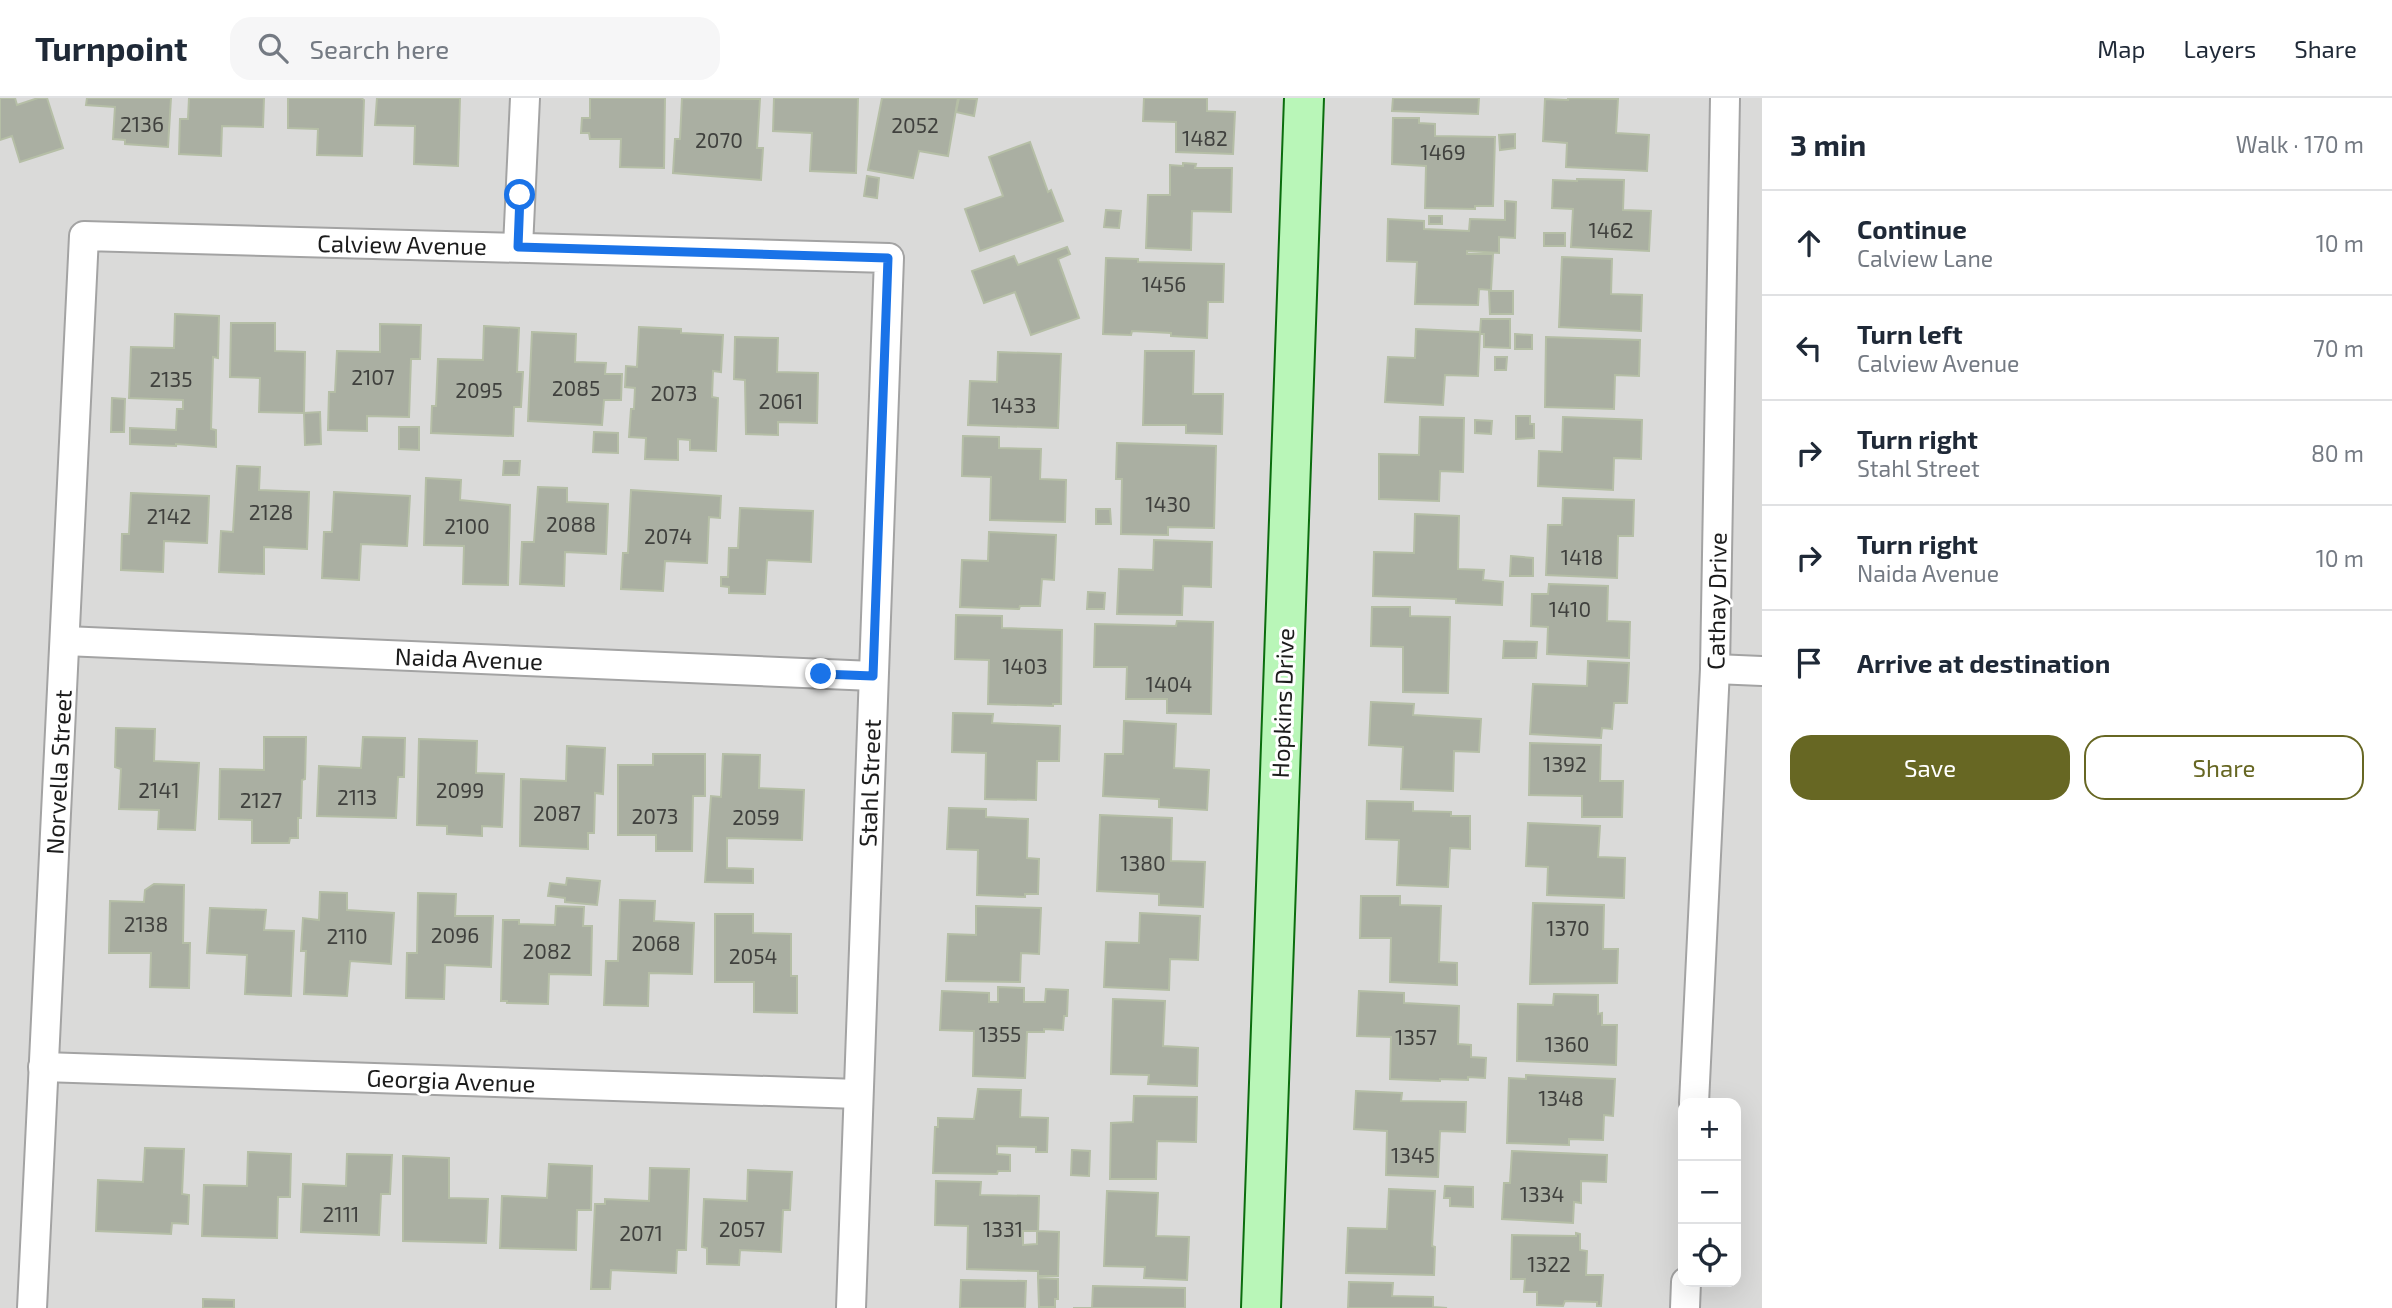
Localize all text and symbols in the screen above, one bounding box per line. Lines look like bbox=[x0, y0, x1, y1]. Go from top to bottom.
search box bbox=[230, 17, 720, 80]
text: Turnpoint bbox=[35, 28, 188, 68]
icon: search bbox=[254, 29, 292, 67]
text: Search here bbox=[310, 33, 449, 64]
text: Map bbox=[2097, 34, 2145, 63]
text: Layers bbox=[2183, 34, 2256, 63]
text: Share bbox=[2294, 34, 2357, 63]
house number: 2136 bbox=[120, 111, 164, 136]
house number: 2052 bbox=[891, 112, 939, 137]
house number: 1482 bbox=[1182, 125, 1228, 150]
text: 3 min bbox=[1790, 126, 1866, 162]
house number: 2070 bbox=[695, 127, 743, 152]
text: Walk · 170 m bbox=[2236, 130, 2364, 158]
house number: 1469 bbox=[1420, 139, 1466, 164]
route start bbox=[504, 179, 535, 210]
text: Continue bbox=[1857, 213, 1967, 244]
house number: 1462 bbox=[1588, 217, 1634, 242]
icon: ahead bbox=[1790, 224, 1828, 262]
street label: Calview Avenue bbox=[317, 228, 487, 260]
text: 10 m bbox=[2316, 229, 2364, 257]
text: Calview Lane bbox=[1857, 244, 1993, 272]
house number: 1456 bbox=[1142, 271, 1186, 296]
text: Turn left bbox=[1857, 318, 1963, 349]
icon: left bbox=[1790, 329, 1828, 367]
text: 70 m bbox=[2313, 334, 2364, 362]
text: Calview Avenue bbox=[1857, 349, 2019, 377]
house number: 2107 bbox=[351, 364, 395, 389]
house number: 2135 bbox=[149, 366, 193, 391]
house number: 2085 bbox=[552, 375, 600, 400]
house number: 2095 bbox=[455, 377, 503, 402]
house number: 2073 bbox=[651, 380, 697, 405]
house number: 2061 bbox=[759, 388, 803, 413]
house number: 1433 bbox=[992, 392, 1036, 417]
text: Turn right bbox=[1857, 423, 1978, 454]
icon: right bbox=[1790, 434, 1828, 472]
text: 80 m bbox=[2311, 439, 2364, 467]
text: Stahl Street bbox=[1857, 454, 1980, 482]
house number: 1430 bbox=[1145, 491, 1191, 516]
house number: 2128 bbox=[249, 499, 293, 524]
house number: 2142 bbox=[147, 503, 191, 528]
house number: 2088 bbox=[546, 511, 596, 536]
house number: 2100 bbox=[444, 513, 490, 538]
house number: 2074 bbox=[644, 523, 692, 548]
text: Turn right bbox=[1857, 528, 1978, 559]
street label: Cathay Drive bbox=[1700, 532, 1732, 670]
icon: right bbox=[1790, 539, 1828, 577]
house number: 1418 bbox=[1561, 544, 1603, 569]
text: 10 m bbox=[2316, 544, 2364, 572]
text: Naida Avenue bbox=[1857, 559, 1999, 587]
house number: 1410 bbox=[1549, 596, 1591, 621]
street label: Hopkins Drive bbox=[1265, 627, 1299, 779]
street label: Naida Avenue bbox=[394, 641, 544, 675]
icon: arrive bbox=[1790, 644, 1828, 682]
text: Arrive at destination bbox=[1857, 647, 2110, 678]
house number: 1403 bbox=[1002, 653, 1048, 678]
route end bbox=[805, 658, 836, 689]
house number: 1404 bbox=[1146, 671, 1192, 696]
street label: Norvella Street bbox=[39, 689, 77, 855]
street label: Stahl Street bbox=[852, 718, 886, 848]
button: Save bbox=[1790, 735, 2070, 800]
button: Share bbox=[2084, 735, 2364, 800]
house number: 1392 bbox=[1543, 751, 1587, 776]
house number: 2141 bbox=[138, 777, 180, 802]
house number: 2099 bbox=[436, 777, 484, 802]
house number: 2113 bbox=[337, 784, 377, 809]
house number: 2127 bbox=[240, 787, 283, 812]
house number: 2087 bbox=[533, 800, 581, 825]
house number: 2073 bbox=[632, 803, 678, 828]
house number: 2059 bbox=[732, 804, 780, 829]
house number: 1380 bbox=[1120, 850, 1166, 875]
house number: 2138 bbox=[124, 911, 168, 936]
house number: 1370 bbox=[1546, 915, 1590, 940]
house number: 2096 bbox=[431, 922, 479, 947]
house number: 2110 bbox=[326, 923, 368, 948]
house number: 2068 bbox=[631, 930, 681, 955]
house number: 2082 bbox=[522, 938, 572, 963]
house number: 2054 bbox=[729, 943, 777, 968]
house number: 1355 bbox=[979, 1021, 1021, 1046]
house number: 1357 bbox=[1395, 1024, 1437, 1049]
house number: 1360 bbox=[1545, 1031, 1589, 1056]
street label: Georgia Avenue bbox=[366, 1063, 536, 1097]
house number: 1348 bbox=[1538, 1085, 1584, 1110]
map controls bbox=[1678, 1098, 1741, 1287]
button: + bbox=[1678, 1098, 1741, 1161]
house number: 1345 bbox=[1391, 1142, 1435, 1167]
button: − bbox=[1678, 1161, 1741, 1224]
house number: 1334 bbox=[1520, 1181, 1564, 1206]
house number: 2111 bbox=[323, 1201, 359, 1226]
house number: 2057 bbox=[719, 1216, 765, 1241]
house number: 1331 bbox=[983, 1216, 1023, 1241]
house number: 2071 bbox=[619, 1220, 663, 1245]
button: locate bbox=[1678, 1224, 1741, 1287]
house number: 1322 bbox=[1527, 1251, 1571, 1276]

